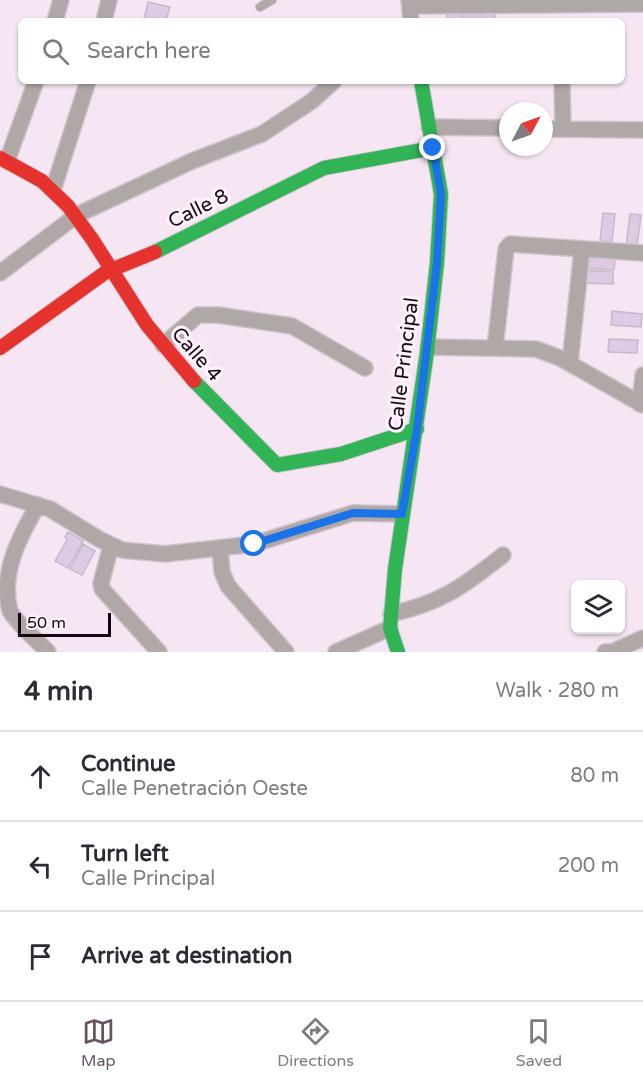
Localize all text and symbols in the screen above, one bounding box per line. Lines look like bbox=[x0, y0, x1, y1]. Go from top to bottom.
search box bbox=[18, 18, 625, 84]
icon: search bbox=[39, 35, 72, 68]
text: Search here bbox=[87, 38, 211, 64]
north arrow bbox=[499, 102, 553, 156]
route end bbox=[419, 134, 445, 160]
street label: Calle 8 bbox=[164, 184, 233, 234]
street label: Calle Principal bbox=[384, 296, 424, 432]
street label: Calle 4 bbox=[166, 323, 226, 387]
route start bbox=[240, 530, 266, 556]
map controls bbox=[571, 580, 625, 634]
button: layers bbox=[571, 580, 625, 634]
scale bar bbox=[18, 610, 111, 638]
text: 50 m bbox=[27, 613, 66, 633]
text: 4 min bbox=[24, 676, 93, 707]
text: Walk · 280 m bbox=[496, 679, 619, 703]
text: Continue bbox=[81, 751, 176, 777]
icon: ahead bbox=[24, 760, 57, 793]
text: 80 m bbox=[570, 764, 619, 788]
text: Calle Penetración Oeste bbox=[81, 777, 308, 801]
text: Turn left bbox=[81, 841, 169, 867]
icon: left bbox=[24, 850, 57, 883]
text: 200 m bbox=[558, 854, 619, 878]
text: Calle Principal bbox=[81, 867, 215, 891]
icon: arrive bbox=[24, 940, 57, 973]
text: Arrive at destination bbox=[81, 943, 292, 969]
tab: Map bbox=[81, 1015, 115, 1071]
tab: Directions bbox=[277, 1015, 354, 1071]
tab: Saved bbox=[516, 1015, 562, 1071]

